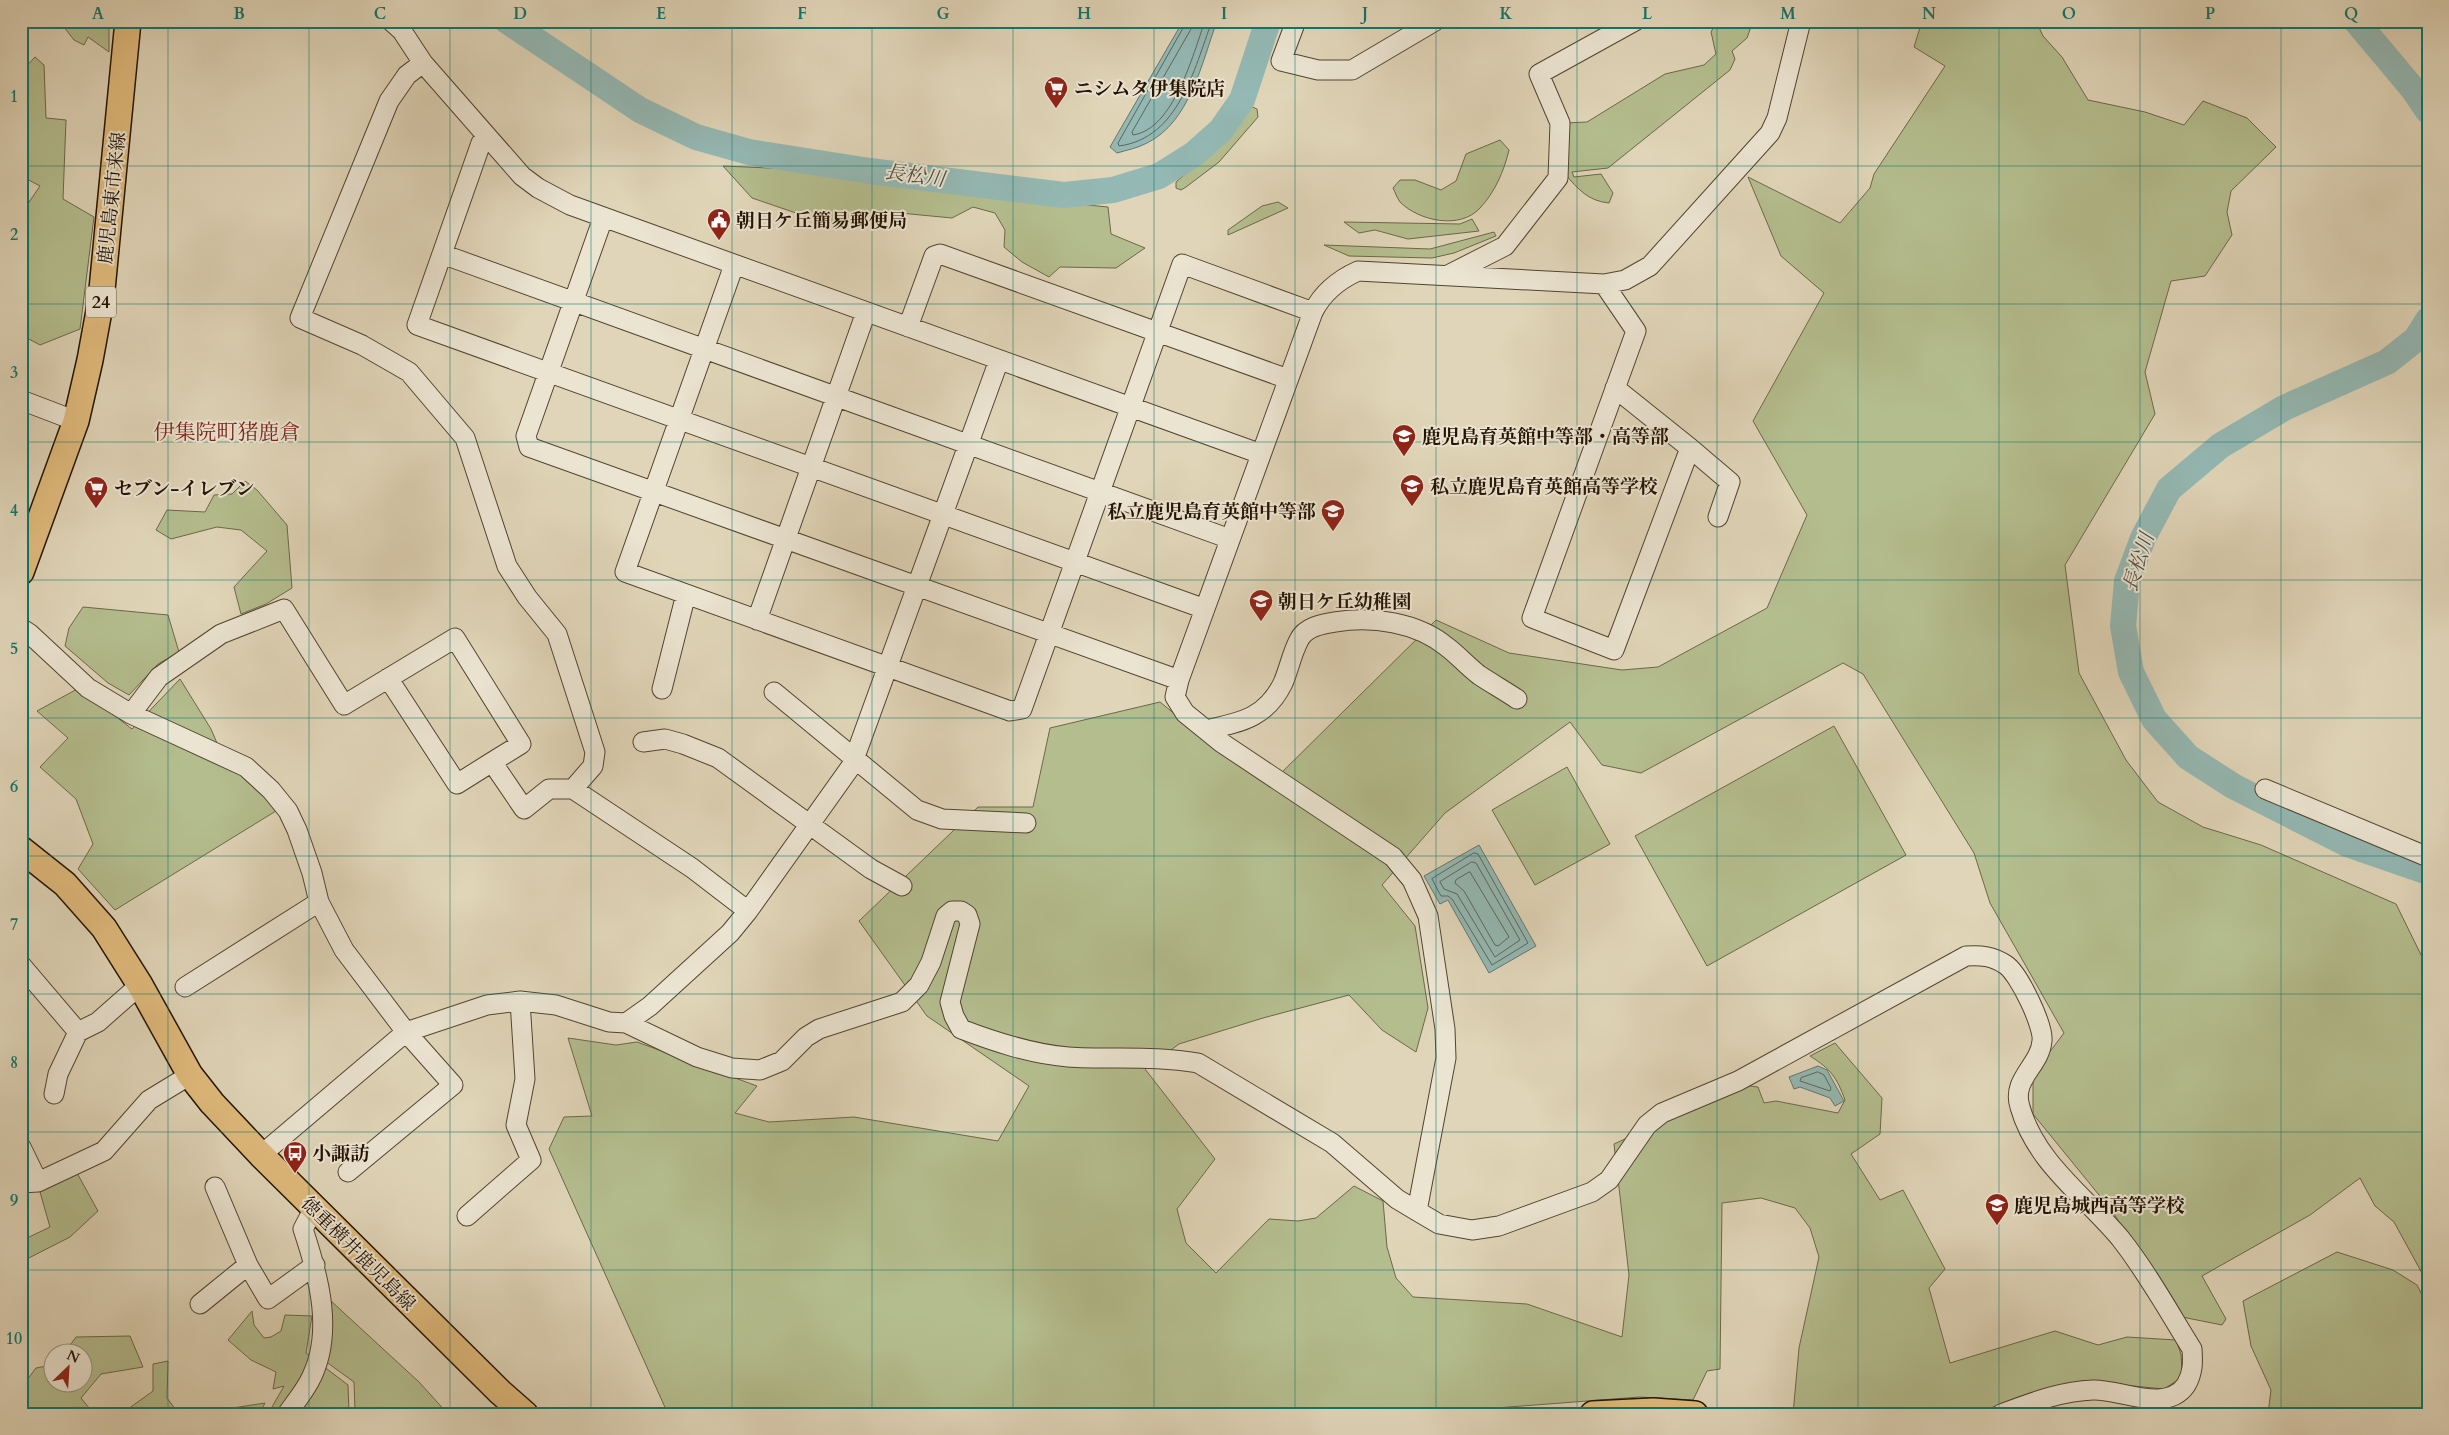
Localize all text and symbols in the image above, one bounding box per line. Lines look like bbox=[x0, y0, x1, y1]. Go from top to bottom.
text: A bbox=[92, 3, 104, 25]
text: B bbox=[233, 3, 245, 25]
text: C bbox=[374, 3, 386, 25]
text: D bbox=[513, 3, 527, 25]
text: E bbox=[656, 3, 666, 25]
text: F bbox=[797, 3, 807, 25]
text: G bbox=[936, 3, 950, 25]
text: H bbox=[1077, 3, 1091, 25]
text: I bbox=[1221, 3, 1227, 25]
text: J bbox=[1360, 3, 1368, 25]
text: K bbox=[1500, 3, 1513, 25]
text: L bbox=[1642, 3, 1653, 25]
text: M bbox=[1780, 3, 1796, 25]
text: N bbox=[1922, 3, 1936, 25]
text: O bbox=[2062, 3, 2076, 25]
text: P bbox=[2205, 3, 2215, 25]
text: Q bbox=[2344, 3, 2358, 25]
supermarket icon: ニシムタ伊集院店 bbox=[1043, 75, 1069, 109]
place label: ニシムタ伊集院店 bbox=[1074, 76, 1225, 102]
text: 1 bbox=[10, 86, 18, 108]
street label: 鹿児島東市来線 bbox=[92, 131, 132, 266]
water label: 長松川 bbox=[883, 158, 948, 193]
public building icon: 朝日ケ丘簡易郵便局 bbox=[706, 207, 732, 241]
place label: 朝日ケ丘簡易郵便局 bbox=[736, 208, 907, 234]
text: 2 bbox=[10, 224, 18, 246]
road number: 24 bbox=[86, 286, 116, 318]
text: 3 bbox=[10, 362, 18, 384]
district label: 伊集院町猪鹿倉 bbox=[154, 418, 301, 447]
school or university icon: 鹿児島育英館中等部・高等部 bbox=[1391, 423, 1417, 457]
place label: 鹿児島育英館中等部・高等部 bbox=[1422, 424, 1669, 450]
school or university icon: 私立鹿児島育英館高等学校 bbox=[1399, 473, 1425, 507]
place label: 私立鹿児島育英館高等学校 bbox=[1430, 474, 1658, 500]
supermarket icon: セブン-イレブン bbox=[83, 475, 109, 509]
place label: セブン-イレブン bbox=[114, 476, 255, 502]
school or university icon: 私立鹿児島育英館中等部 bbox=[1320, 498, 1346, 532]
place label: 私立鹿児島育英館中等部 bbox=[1107, 499, 1316, 525]
text: 4 bbox=[10, 500, 18, 522]
water label: 長松川 bbox=[2116, 528, 2161, 595]
school or university icon: 朝日ケ丘幼稚園 bbox=[1248, 588, 1274, 622]
place label: 朝日ケ丘幼稚園 bbox=[1278, 589, 1411, 615]
text: 5 bbox=[10, 638, 18, 660]
text: 6 bbox=[10, 776, 18, 798]
text: 7 bbox=[10, 914, 18, 936]
text: 8 bbox=[10, 1052, 18, 1074]
bus stop icon: 小諏訪 bbox=[282, 1140, 308, 1174]
place label: 小諏訪 bbox=[312, 1141, 370, 1167]
text: 9 bbox=[10, 1190, 18, 1212]
street label: 徳重横井鹿児島線 bbox=[295, 1191, 421, 1317]
school or university icon: 鹿児島城西高等学校 bbox=[1984, 1192, 2010, 1226]
place label: 鹿児島城西高等学校 bbox=[2014, 1193, 2185, 1219]
text: 10 bbox=[6, 1328, 22, 1350]
north arrow bbox=[42, 1342, 92, 1392]
text: N bbox=[64, 1345, 83, 1368]

